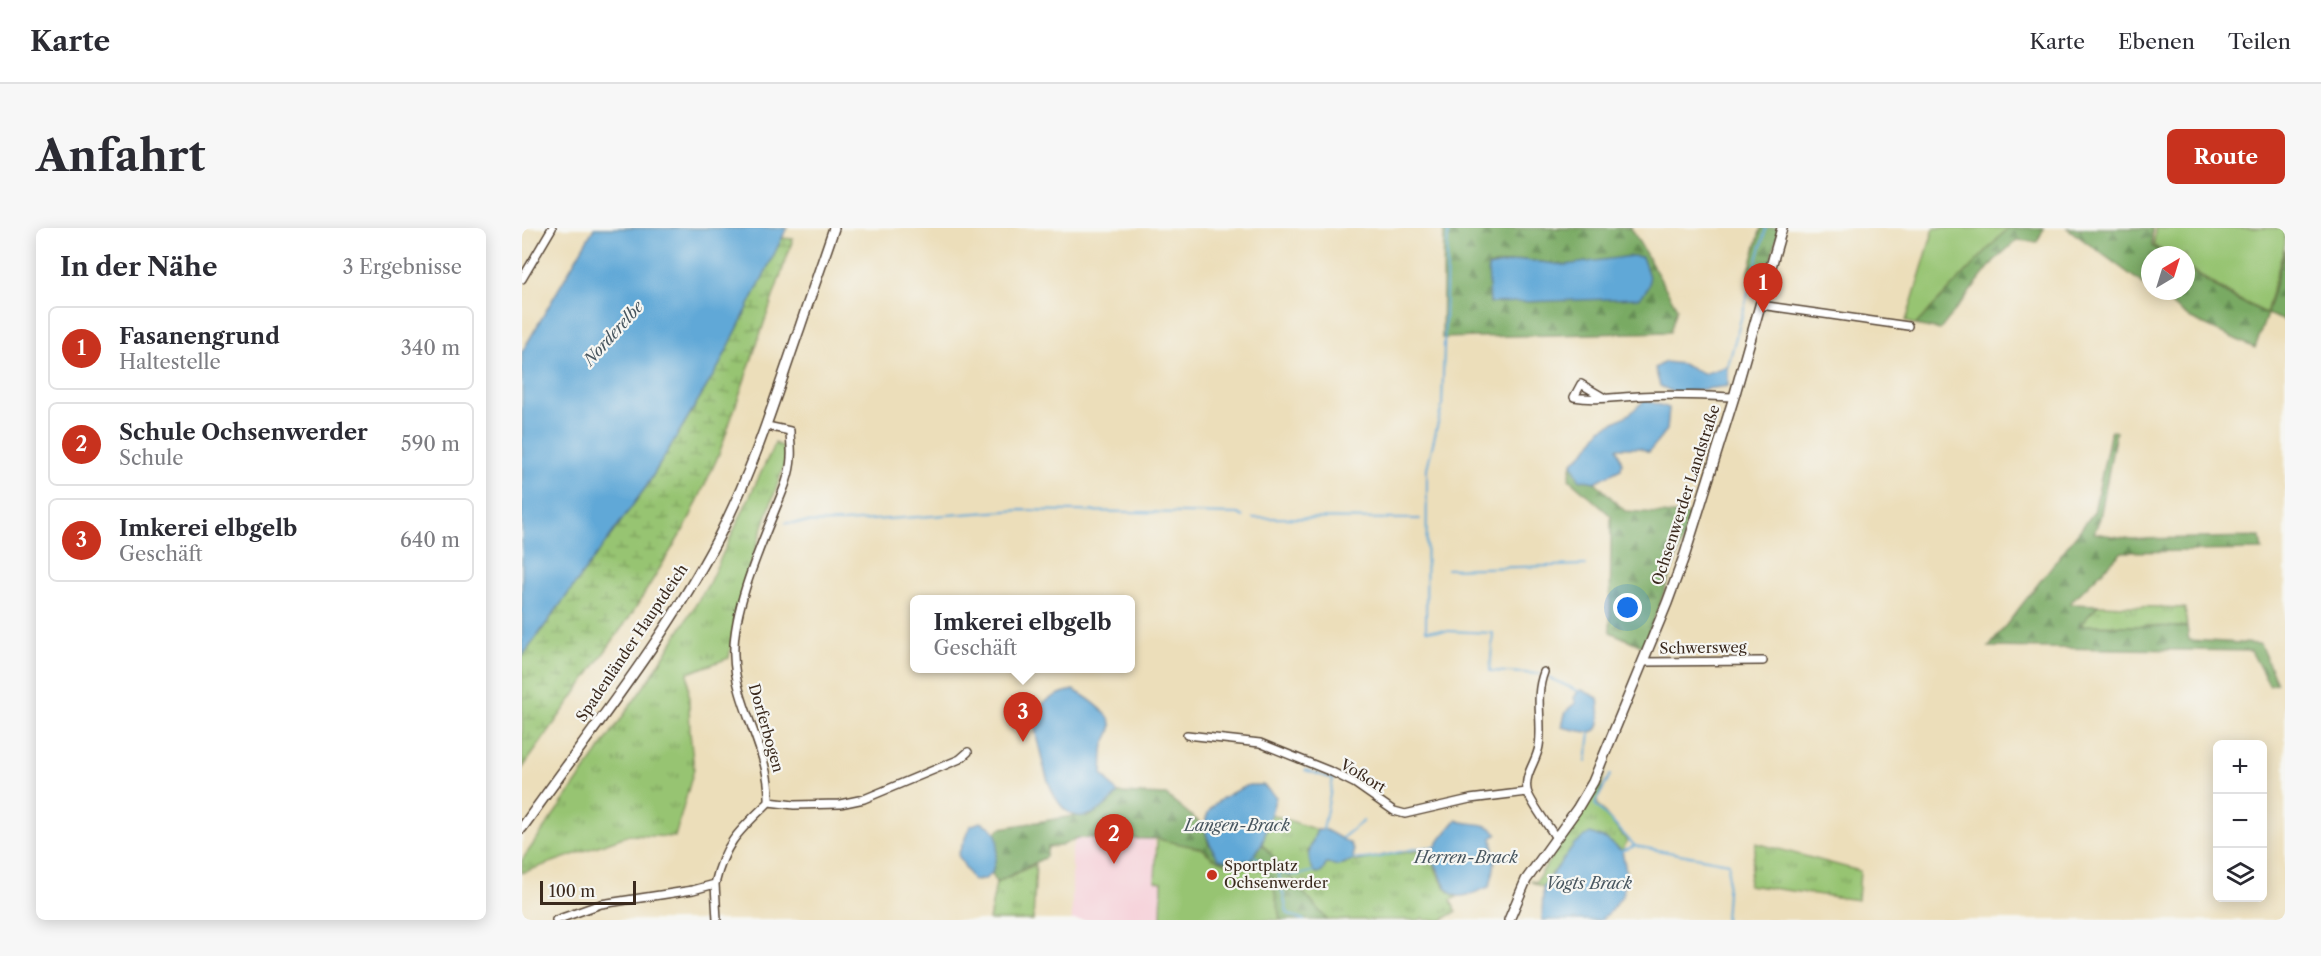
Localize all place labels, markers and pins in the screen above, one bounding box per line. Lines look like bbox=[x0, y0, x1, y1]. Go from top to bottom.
pin: 1 bbox=[1744, 264, 1782, 313]
pin: 3 bbox=[1004, 692, 1042, 742]
pin: 2 bbox=[1094, 814, 1134, 864]
place label: Sportplatz Ochsenwerder bbox=[1224, 856, 1329, 892]
marker: Sportplatz Ochsenwerder bbox=[1205, 868, 1219, 882]

